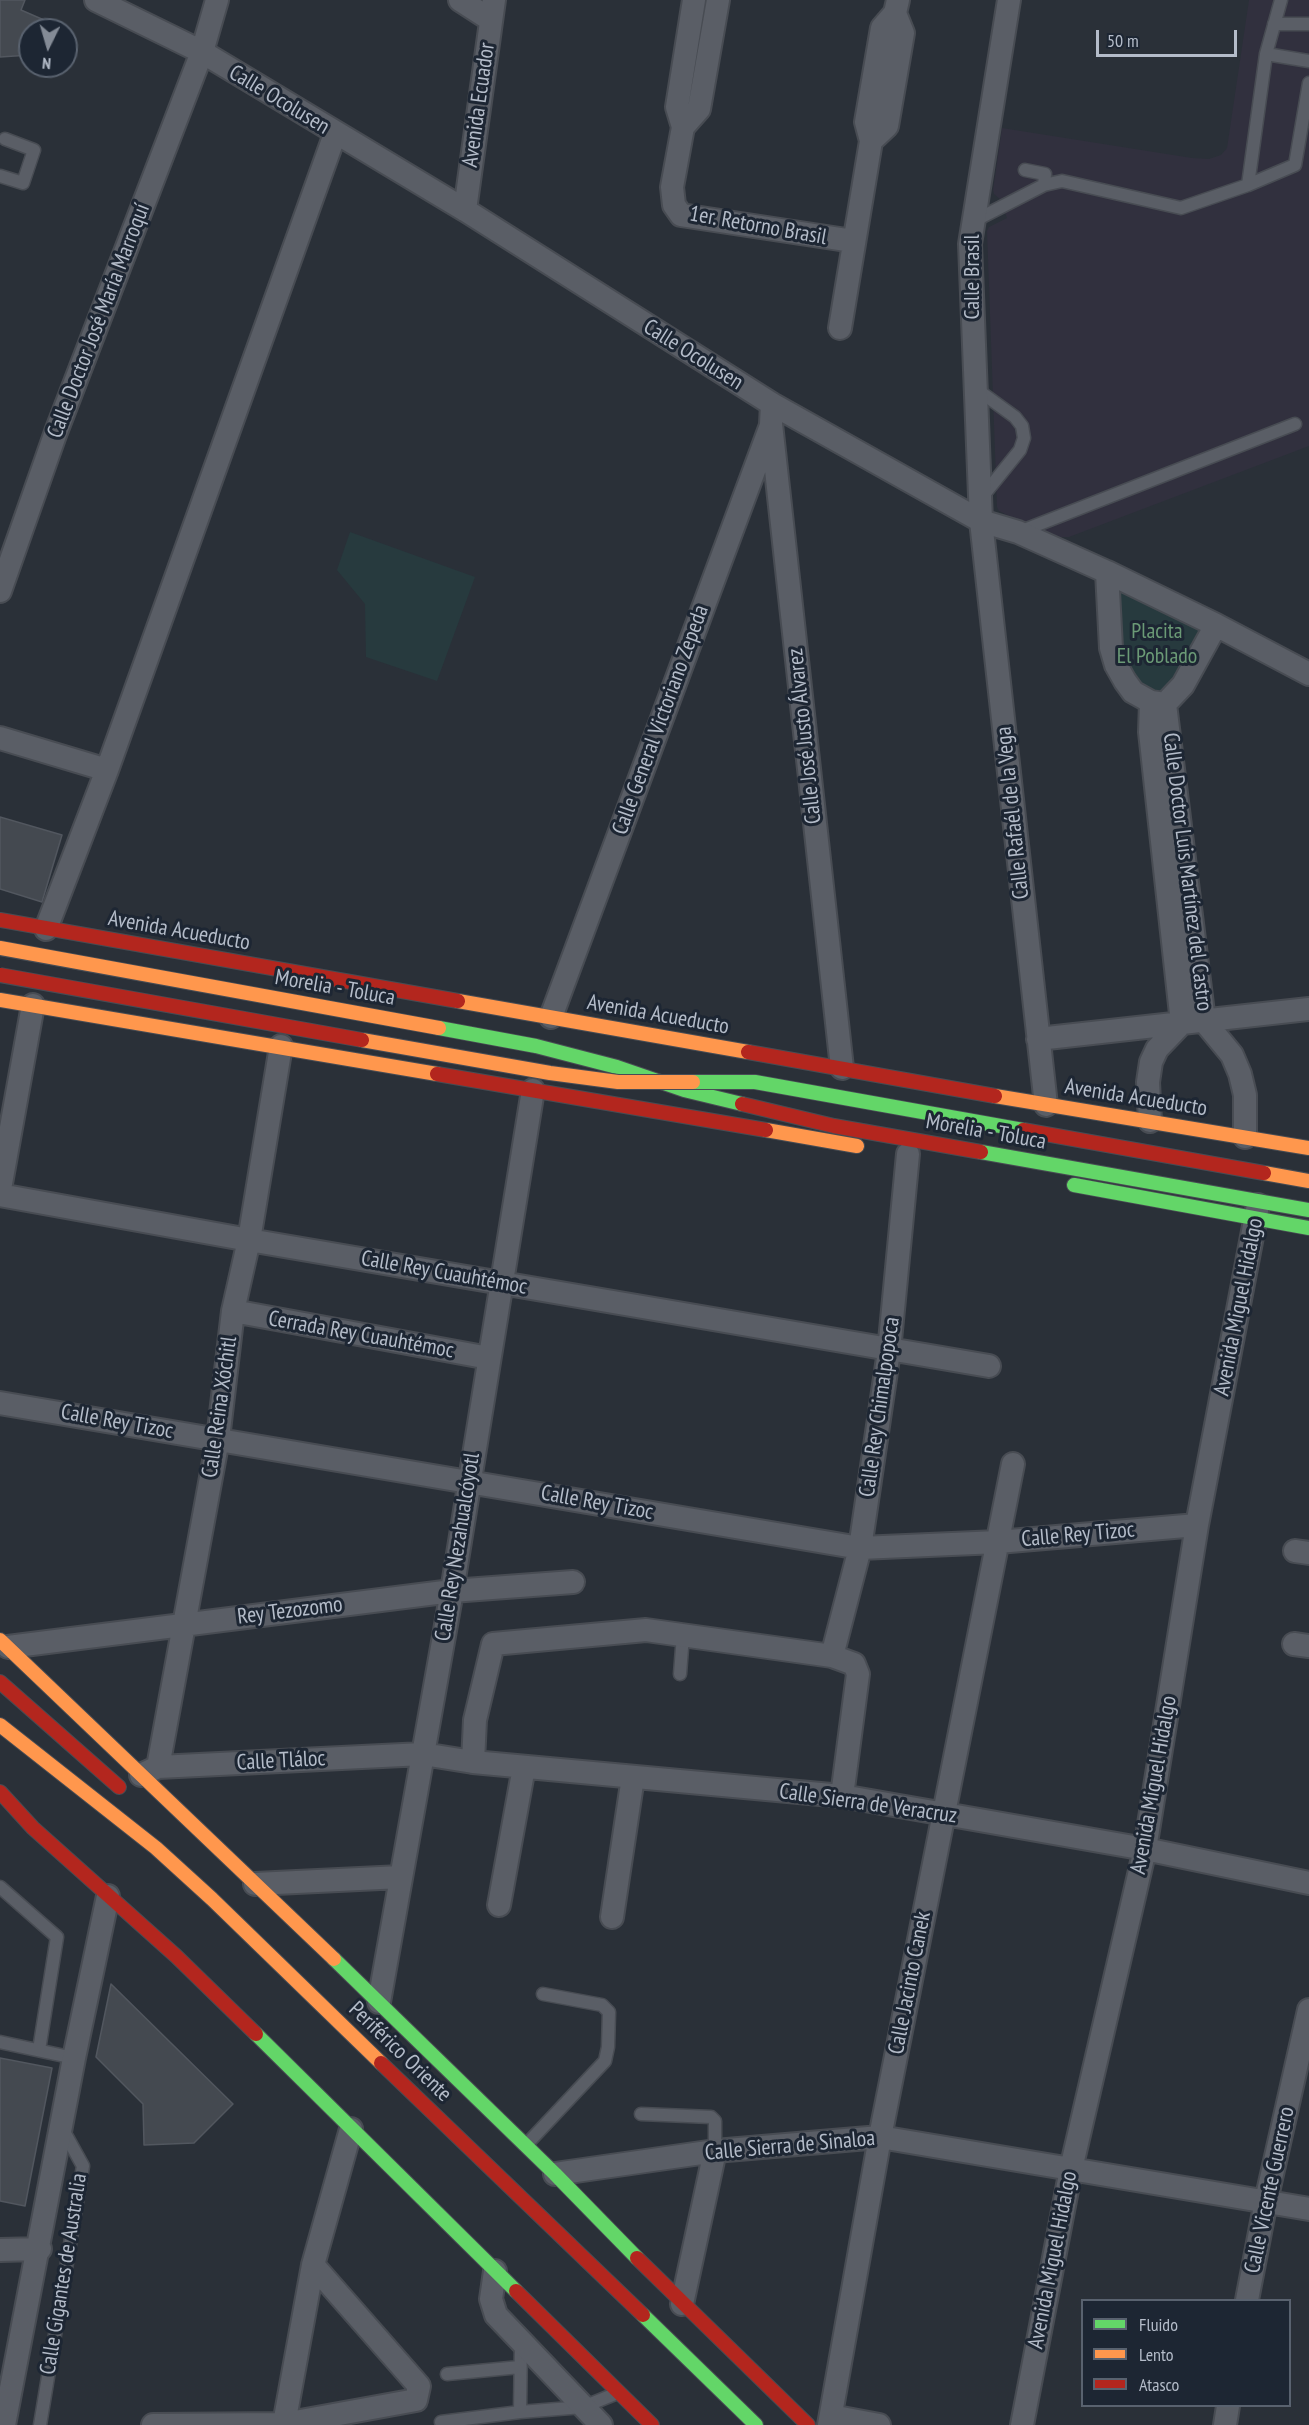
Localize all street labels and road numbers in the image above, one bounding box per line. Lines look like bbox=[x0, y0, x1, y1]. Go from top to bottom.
street label: Avenida Ecuador bbox=[457, 41, 501, 169]
street label: Calle Ocolusen bbox=[224, 60, 334, 140]
street label: Calle Doctor José María Marroquí bbox=[42, 200, 156, 442]
street label: 1er. Retorno Brasil bbox=[687, 201, 829, 251]
street label: Calle Brasil bbox=[960, 234, 986, 320]
street label: Calle Ocolusen bbox=[638, 314, 748, 396]
street label: Calle General Victoriano Zepeda bbox=[607, 602, 715, 838]
street label: Calle José Justo Álvarez bbox=[783, 647, 827, 825]
street label: Calle Rafaél de la Vega bbox=[991, 725, 1035, 901]
street label: Calle Doctor Luis Martínez del Castro bbox=[1157, 731, 1217, 1013]
street label: Avenida Acueducto bbox=[106, 906, 252, 956]
street label: Morelia - Toluca bbox=[273, 964, 397, 1012]
street label: Avenida Acueducto bbox=[585, 990, 731, 1040]
street label: Avenida Acueducto bbox=[1063, 1074, 1209, 1122]
street label: Morelia - Toluca bbox=[924, 1108, 1048, 1156]
street label: Avenida Miguel Hidalgo bbox=[1209, 1216, 1269, 1398]
street label: Calle Rey Cuauhtémoc bbox=[359, 1245, 529, 1301]
street label: Cerrada Rey Cuauhtémoc bbox=[266, 1306, 456, 1364]
street label: Calle Rey Chimalpopoca bbox=[854, 1315, 906, 1499]
street label: Calle Reina Xóchitl bbox=[197, 1335, 243, 1479]
street label: Calle Rey Tizoc bbox=[59, 1399, 175, 1445]
street label: Calle Rey Nezahualcóyotl bbox=[430, 1451, 486, 1643]
street label: Calle Rey Tizoc bbox=[539, 1480, 655, 1526]
street label: Calle Rey Tizoc bbox=[1020, 1517, 1136, 1553]
street label: Rey Tezozomo bbox=[236, 1591, 344, 1631]
street label: Avenida Miguel Hidalgo bbox=[1125, 1694, 1183, 1876]
street label: Calle Tláloc bbox=[236, 1745, 326, 1777]
street label: Calle Sierra de Veracruz bbox=[778, 1778, 958, 1830]
street label: Calle Jacinto Canek bbox=[883, 1909, 937, 2057]
street label: Periférico Oriente bbox=[343, 1996, 457, 2108]
street label: Calle Vicente Guerrero bbox=[1239, 2104, 1301, 2276]
street label: Calle Sierra de Sinaloa bbox=[704, 2125, 876, 2167]
street label: Avenida Miguel Hidalgo bbox=[1023, 2169, 1083, 2351]
street label: Calle Gigantes de Australia bbox=[35, 2171, 93, 2377]

